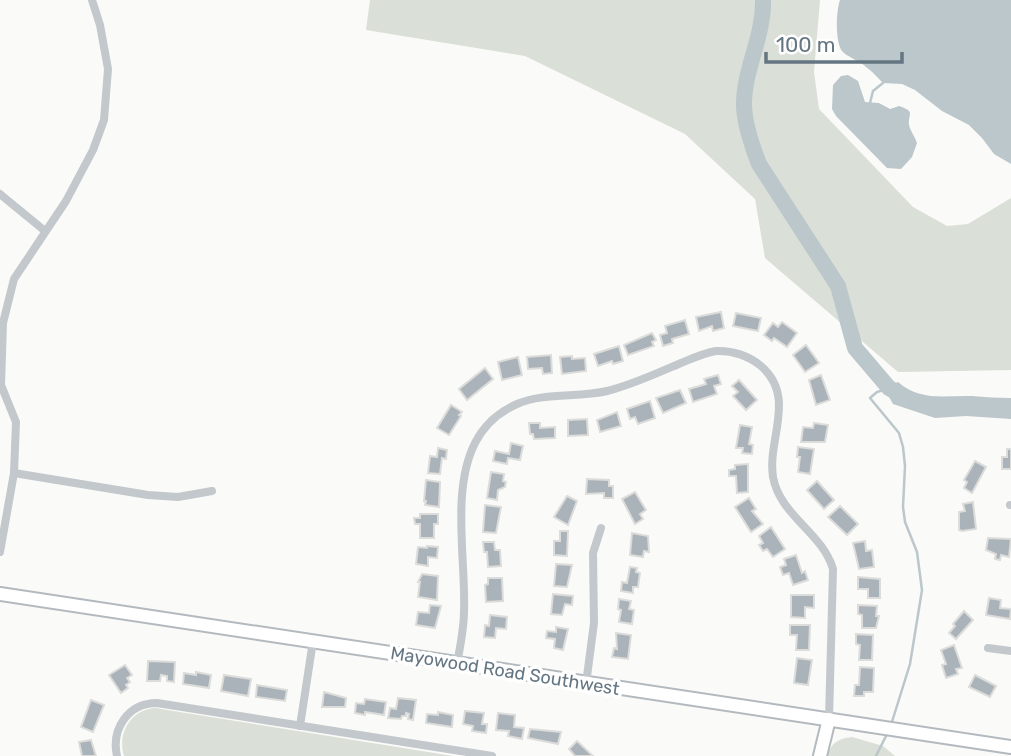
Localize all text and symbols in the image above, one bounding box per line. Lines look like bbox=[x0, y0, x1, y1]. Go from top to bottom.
scale bar bbox=[766, 21, 902, 65]
text: 100 m bbox=[776, 32, 835, 57]
street label: Mayowood Road Southwest bbox=[389, 642, 621, 700]

